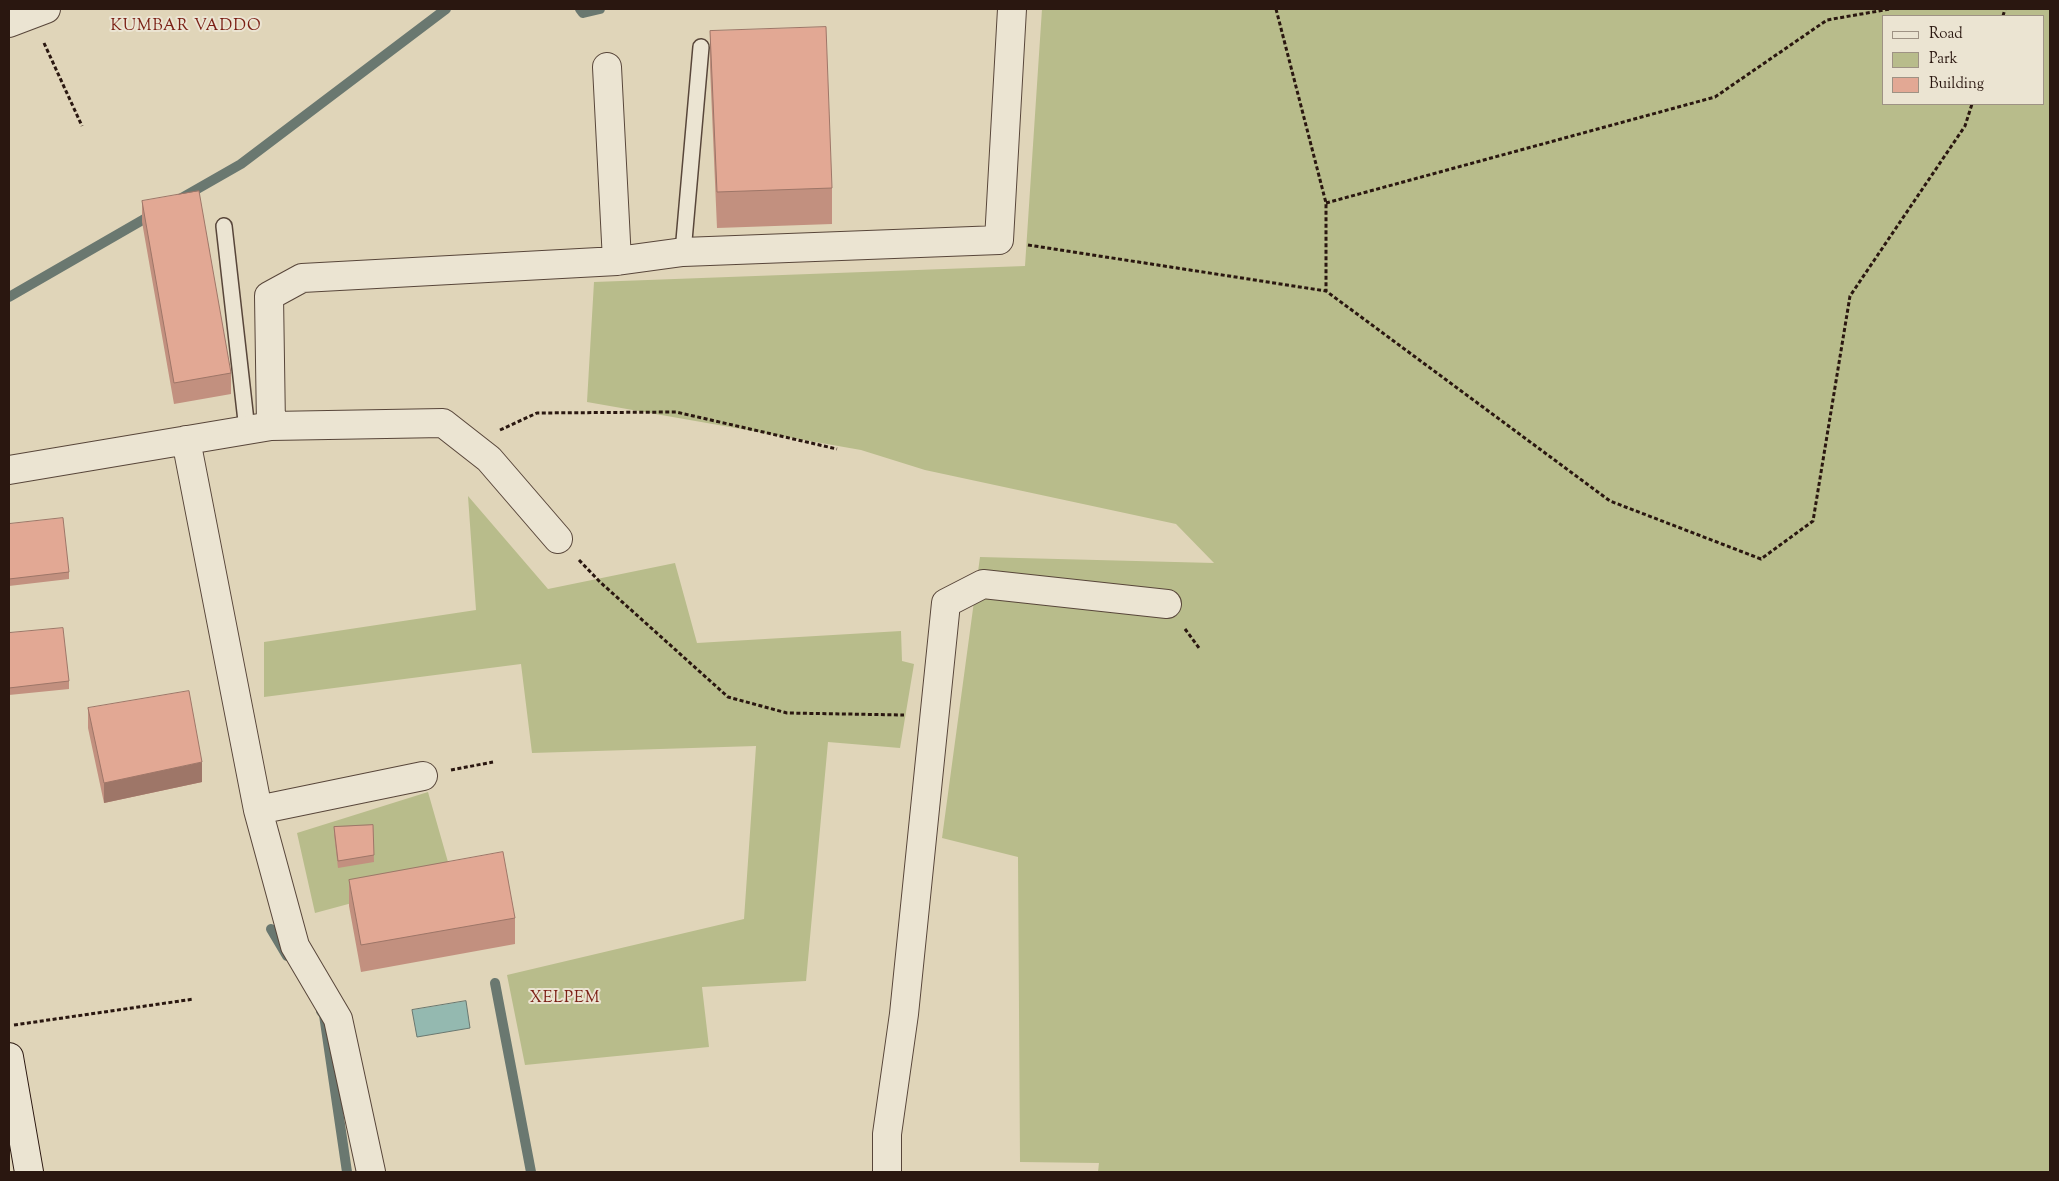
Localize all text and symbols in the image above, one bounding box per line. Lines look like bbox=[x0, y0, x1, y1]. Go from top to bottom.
legend bbox=[1882, 15, 2044, 105]
district label: KUMBAR VADDO bbox=[109, 17, 263, 37]
text: Road bbox=[1929, 24, 1963, 45]
text: Park bbox=[1929, 49, 1958, 70]
text: Building bbox=[1929, 74, 1984, 95]
district label: XELPEM bbox=[529, 989, 601, 1009]

